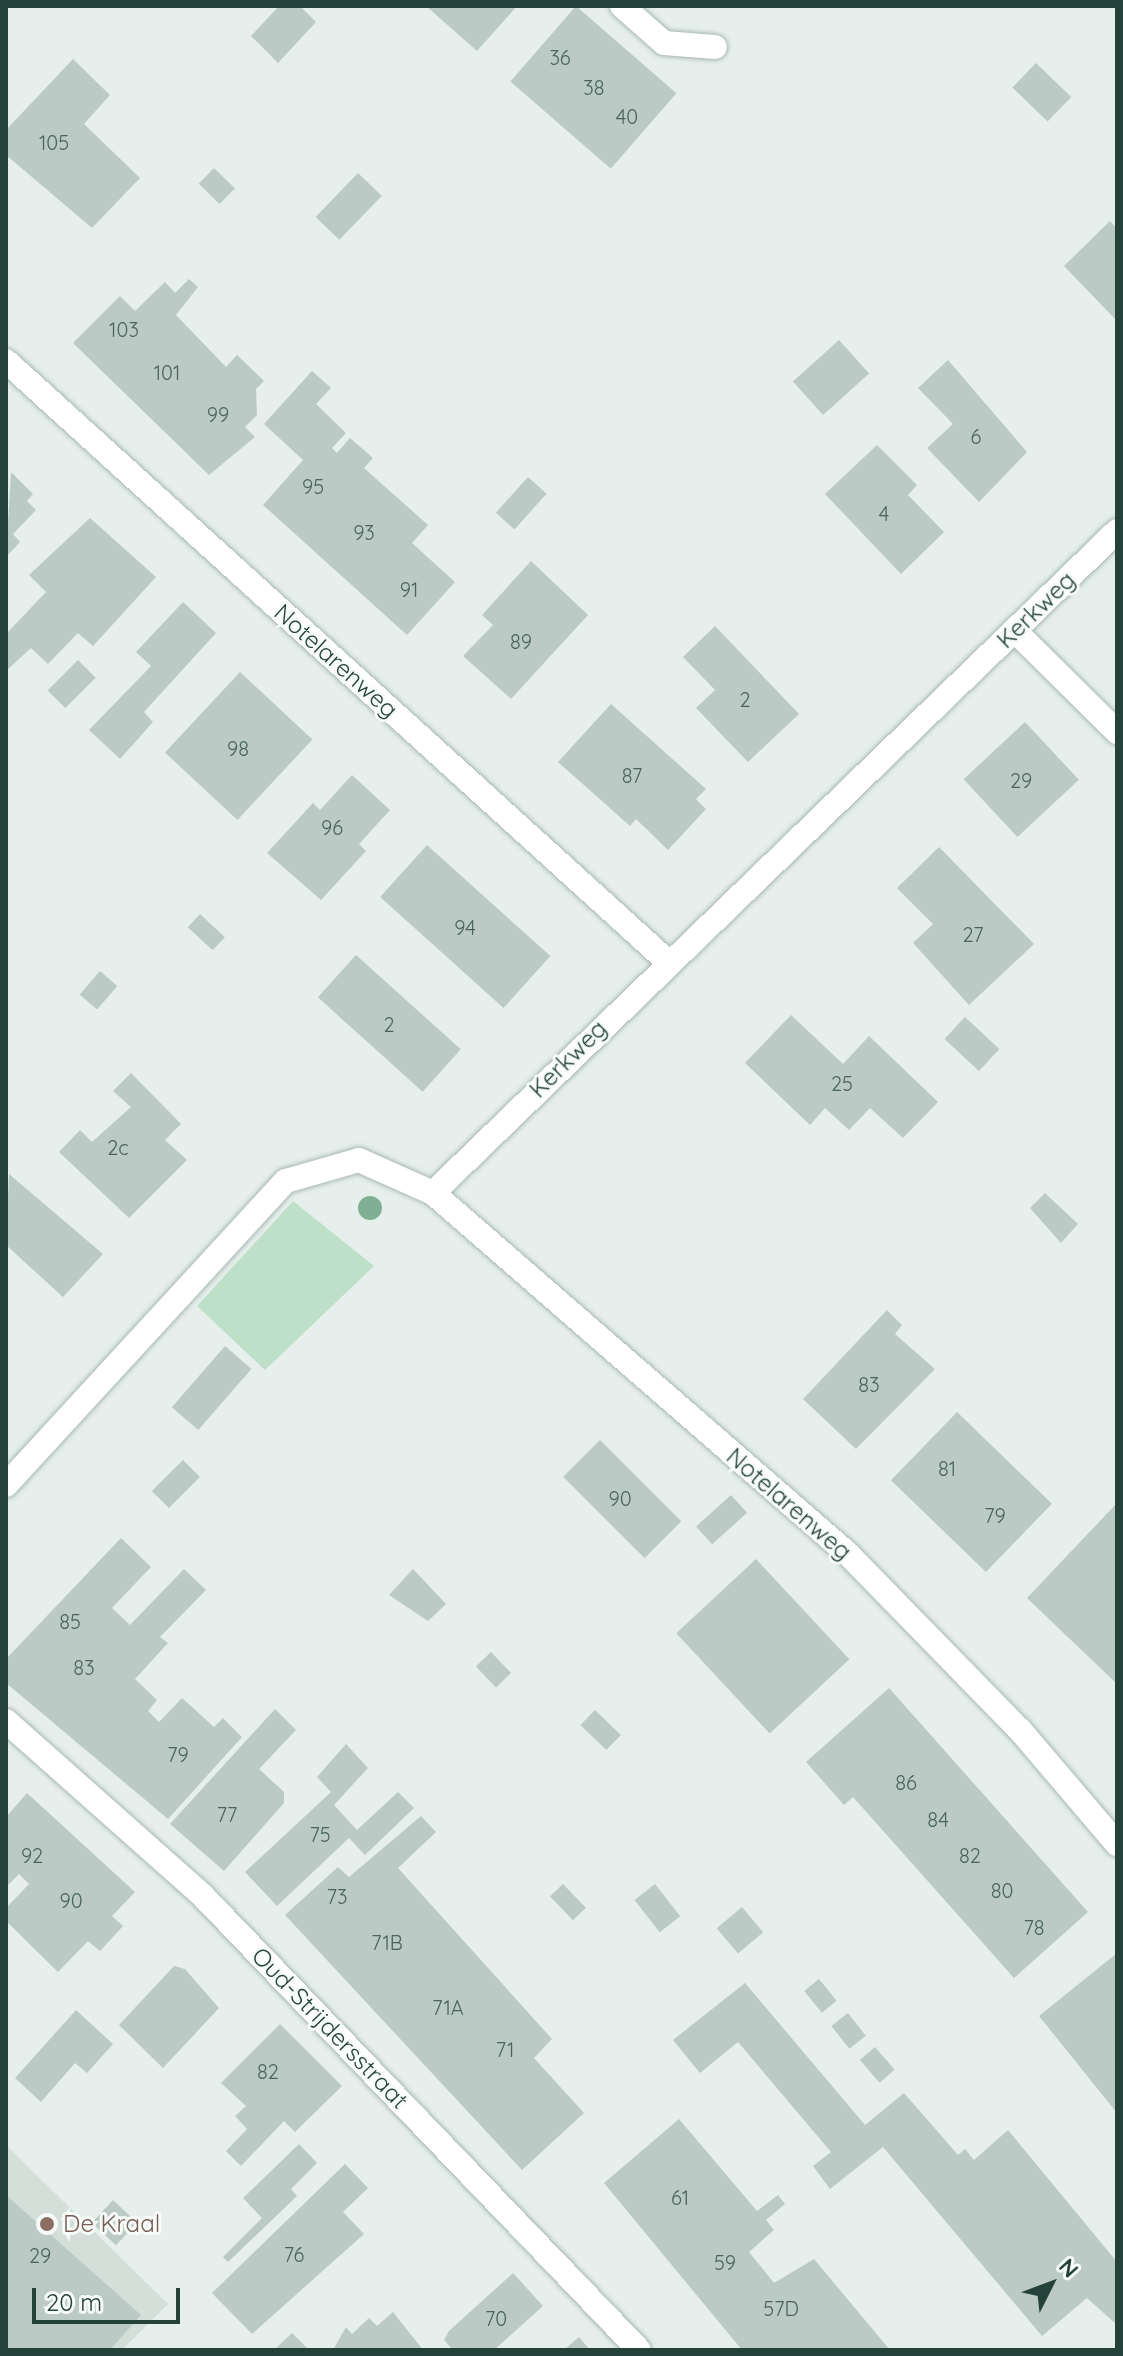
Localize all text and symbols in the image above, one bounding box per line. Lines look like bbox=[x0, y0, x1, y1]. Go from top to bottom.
house number: 36 bbox=[549, 45, 571, 69]
house number: 38 bbox=[583, 75, 605, 99]
house number: 40 bbox=[616, 104, 638, 128]
house number: 105 bbox=[39, 130, 69, 154]
house number: 103 bbox=[109, 317, 139, 341]
house number: 101 bbox=[154, 360, 180, 384]
house number: 99 bbox=[207, 402, 229, 426]
house number: 6 bbox=[971, 424, 981, 448]
house number: 95 bbox=[302, 474, 324, 498]
house number: 4 bbox=[879, 501, 889, 525]
house number: 93 bbox=[353, 520, 375, 544]
street label: Kerkweg bbox=[991, 566, 1081, 654]
house number: 91 bbox=[400, 577, 418, 601]
street label: Notelarenweg bbox=[268, 598, 404, 724]
house number: 89 bbox=[510, 629, 532, 653]
house number: 2 bbox=[739, 687, 751, 711]
house number: 98 bbox=[227, 736, 249, 760]
house number: 87 bbox=[622, 763, 642, 787]
house number: 29 bbox=[1010, 768, 1032, 792]
house number: 96 bbox=[321, 815, 343, 839]
house number: 94 bbox=[454, 915, 476, 939]
house number: 27 bbox=[963, 922, 983, 946]
house number: 2 bbox=[383, 1012, 395, 1036]
street label: Kerkweg bbox=[523, 1014, 613, 1104]
house number: 25 bbox=[831, 1071, 853, 1095]
house number: 2c bbox=[107, 1135, 129, 1159]
house number: 83 bbox=[858, 1372, 880, 1396]
street label: Notelarenweg bbox=[721, 1442, 857, 1566]
house number: 81 bbox=[938, 1456, 956, 1480]
house number: 90 bbox=[608, 1486, 632, 1510]
house number: 79 bbox=[984, 1503, 1006, 1527]
house number: 85 bbox=[59, 1609, 81, 1633]
house number: 83 bbox=[73, 1655, 95, 1679]
house number: 79 bbox=[167, 1742, 189, 1766]
house number: 86 bbox=[895, 1770, 917, 1794]
house number: 77 bbox=[217, 1802, 237, 1826]
house number: 84 bbox=[927, 1807, 949, 1831]
house number: 75 bbox=[309, 1822, 331, 1846]
house number: 92 bbox=[21, 1843, 43, 1867]
house number: 82 bbox=[959, 1843, 981, 1867]
house number: 80 bbox=[991, 1878, 1013, 1902]
house number: 73 bbox=[327, 1884, 347, 1908]
house number: 90 bbox=[59, 1888, 83, 1912]
house number: 78 bbox=[1023, 1915, 1045, 1939]
house number: 71B bbox=[371, 1930, 403, 1954]
street label: Oud-Strijdersstraat bbox=[246, 1941, 414, 2115]
house number: 71A bbox=[432, 1995, 464, 2019]
house number: 71 bbox=[496, 2037, 514, 2061]
house number: 82 bbox=[257, 2059, 279, 2083]
house number: 61 bbox=[671, 2185, 689, 2209]
place label: De Kraal bbox=[63, 2210, 160, 2238]
marker: De Kraal bbox=[38, 2215, 56, 2233]
house number: 76 bbox=[284, 2242, 304, 2266]
house number: 29 bbox=[29, 2243, 51, 2267]
north arrow bbox=[1011, 2244, 1091, 2324]
house number: 59 bbox=[714, 2250, 736, 2274]
text: N bbox=[1053, 2253, 1085, 2283]
scale bar bbox=[36, 2272, 184, 2322]
text: 20 m bbox=[46, 2287, 102, 2317]
house number: 57D bbox=[763, 2296, 799, 2320]
house number: 70 bbox=[485, 2306, 507, 2330]

